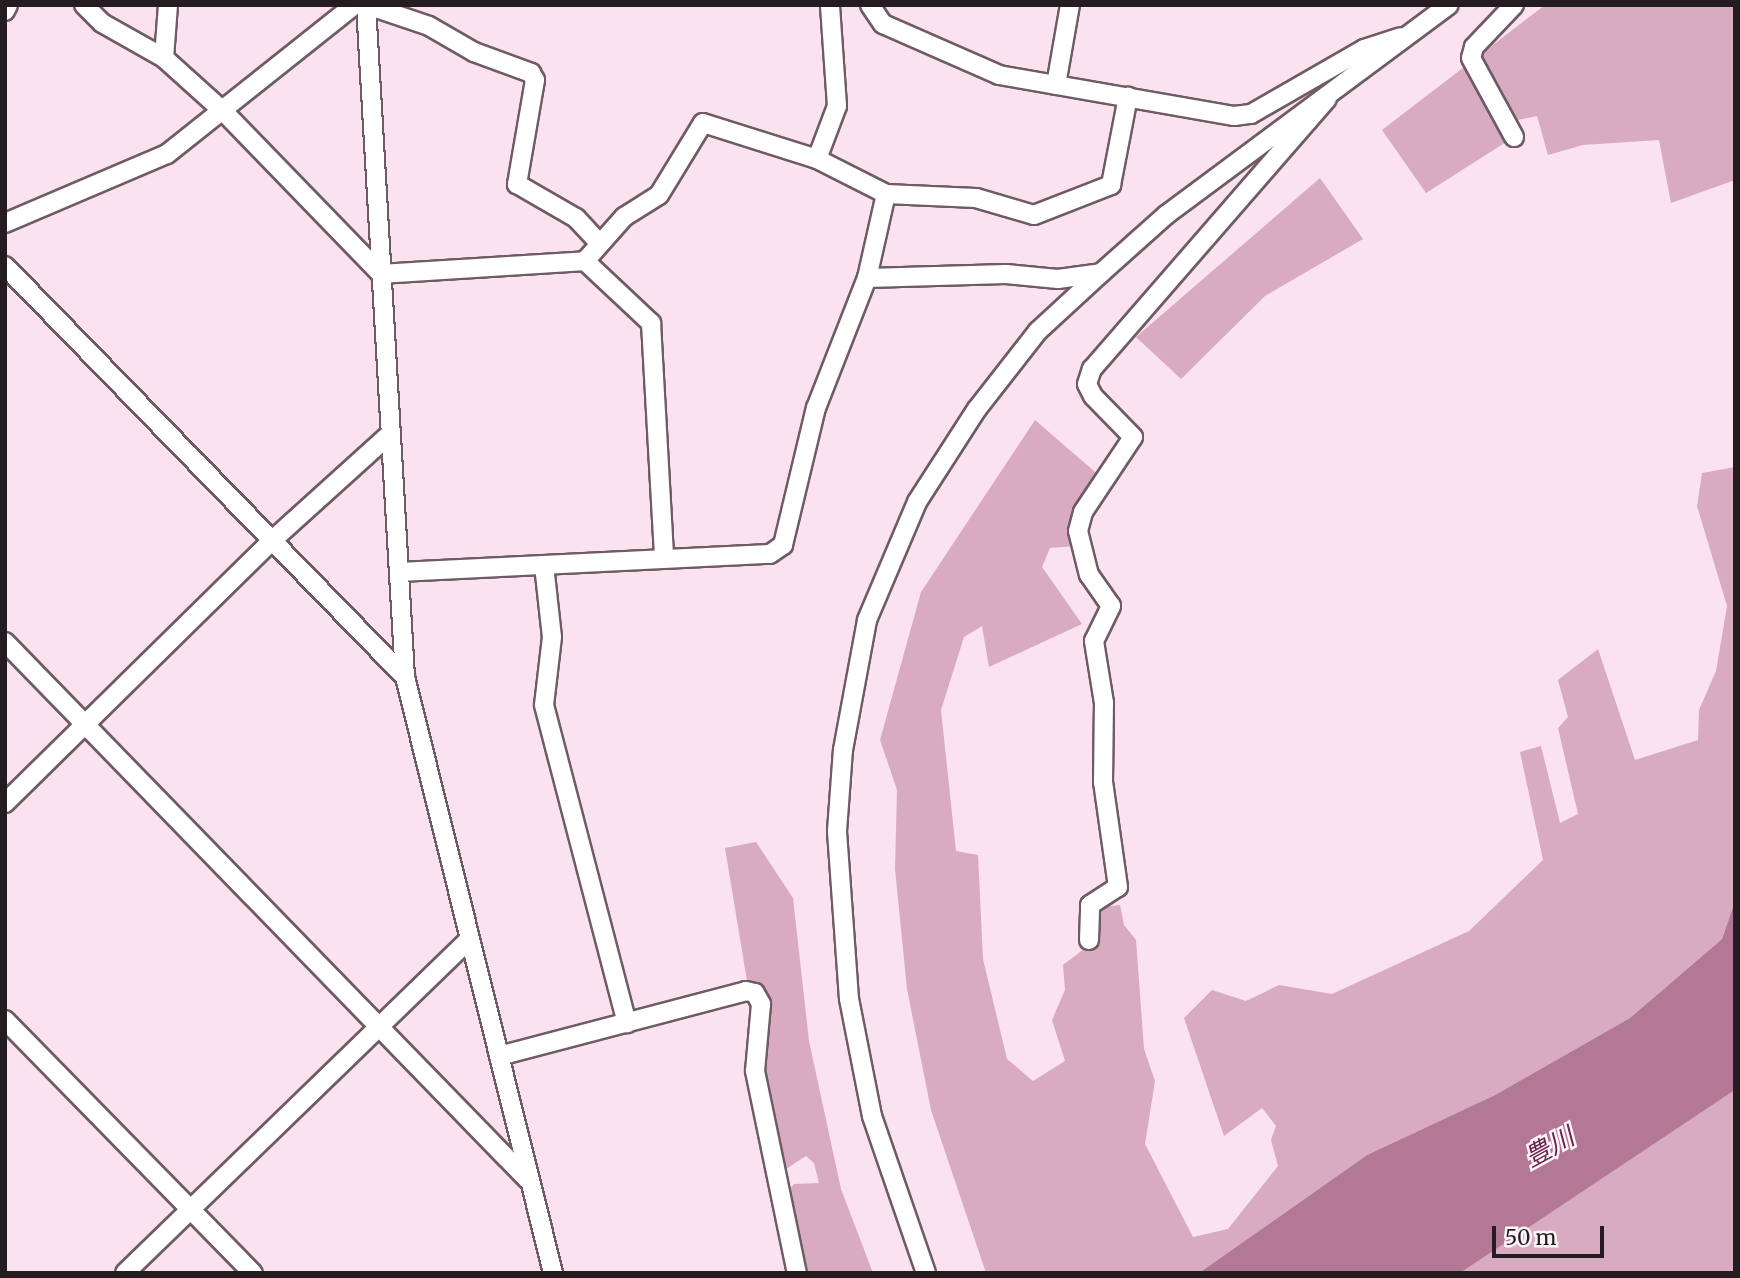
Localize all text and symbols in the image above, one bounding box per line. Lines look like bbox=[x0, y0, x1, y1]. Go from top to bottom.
water label: 豊川 bbox=[1519, 1121, 1579, 1173]
scale bar bbox=[1495, 1212, 1607, 1256]
text: 50 m bbox=[1505, 1224, 1556, 1251]

